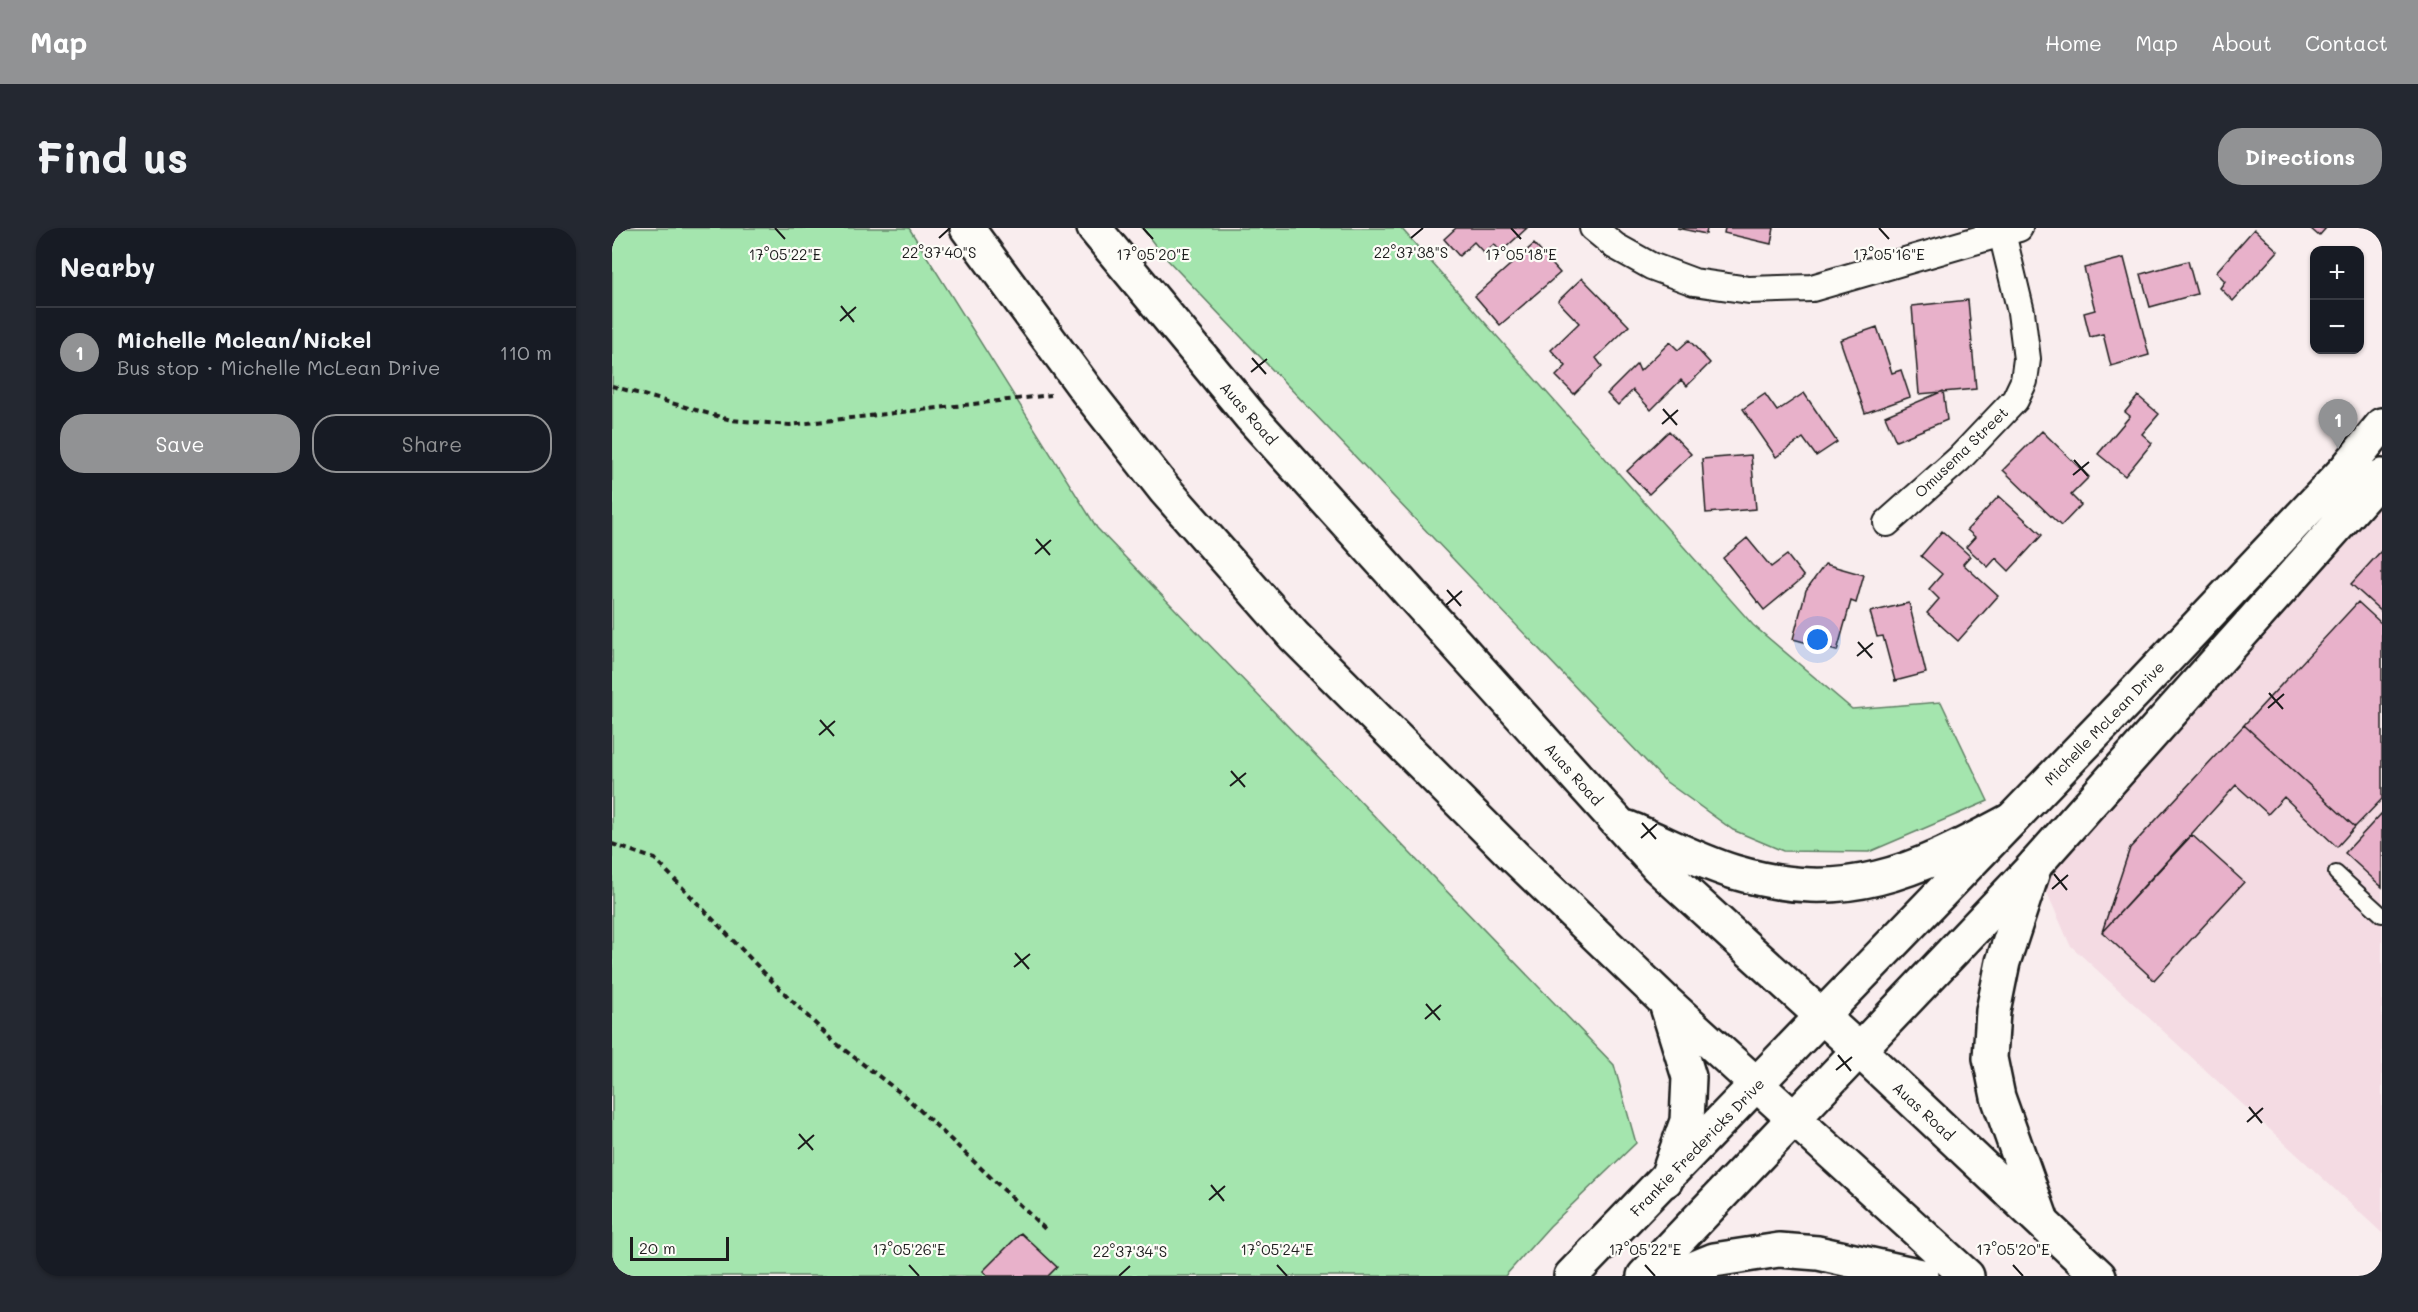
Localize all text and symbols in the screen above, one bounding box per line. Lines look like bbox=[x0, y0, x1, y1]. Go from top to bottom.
text: Map bbox=[30, 24, 87, 60]
text: Home bbox=[2045, 29, 2102, 56]
text: Map bbox=[2135, 29, 2178, 56]
text: About bbox=[2211, 29, 2272, 56]
text: Contact bbox=[2305, 29, 2388, 56]
button: Directions bbox=[2218, 128, 2382, 185]
text: Find us bbox=[36, 129, 188, 184]
text: 22°37'40"S bbox=[902, 242, 976, 262]
text: 22°37'38"S bbox=[1374, 242, 1448, 262]
text: 17°05'22"E bbox=[749, 244, 822, 264]
text: 17°05'20"E bbox=[1116, 244, 1190, 264]
text: 17°05'18"E bbox=[1485, 244, 1557, 264]
text: 17°05'16"E bbox=[1853, 244, 1925, 264]
map controls bbox=[2310, 246, 2364, 354]
button: + bbox=[2310, 246, 2364, 300]
text: Nearby bbox=[60, 250, 155, 284]
button: − bbox=[2310, 300, 2364, 354]
text: Michelle Mclean/Nickel bbox=[117, 325, 371, 354]
text: 1 bbox=[75, 339, 84, 365]
text: 110 m bbox=[499, 339, 552, 365]
text: Bus stop · Michelle McLean Drive bbox=[117, 354, 440, 380]
street label: Auas Road bbox=[1216, 377, 1282, 449]
pin: 1 bbox=[2318, 400, 2358, 449]
street label: Omusema Street bbox=[1910, 402, 2012, 502]
button: Save bbox=[60, 414, 300, 473]
button: Share bbox=[312, 414, 552, 473]
your location bbox=[1803, 625, 1832, 654]
street label: Michelle McLean Drive bbox=[2040, 657, 2168, 789]
street label: Auas Road bbox=[1541, 739, 1607, 809]
street label: Frankie Fredericks Drive bbox=[1626, 1074, 1768, 1220]
street label: Auas Road bbox=[1889, 1077, 1959, 1145]
scale bar bbox=[630, 1234, 729, 1262]
text: 20 m bbox=[639, 1237, 676, 1258]
text: 17°05'26"E bbox=[872, 1239, 946, 1259]
text: 17°05'24"E bbox=[1240, 1239, 1314, 1259]
text: 17°05'22"E bbox=[1609, 1239, 1682, 1259]
text: 17°05'20"E bbox=[1976, 1239, 2050, 1259]
text: 22°37'34"S bbox=[1093, 1241, 1167, 1261]

